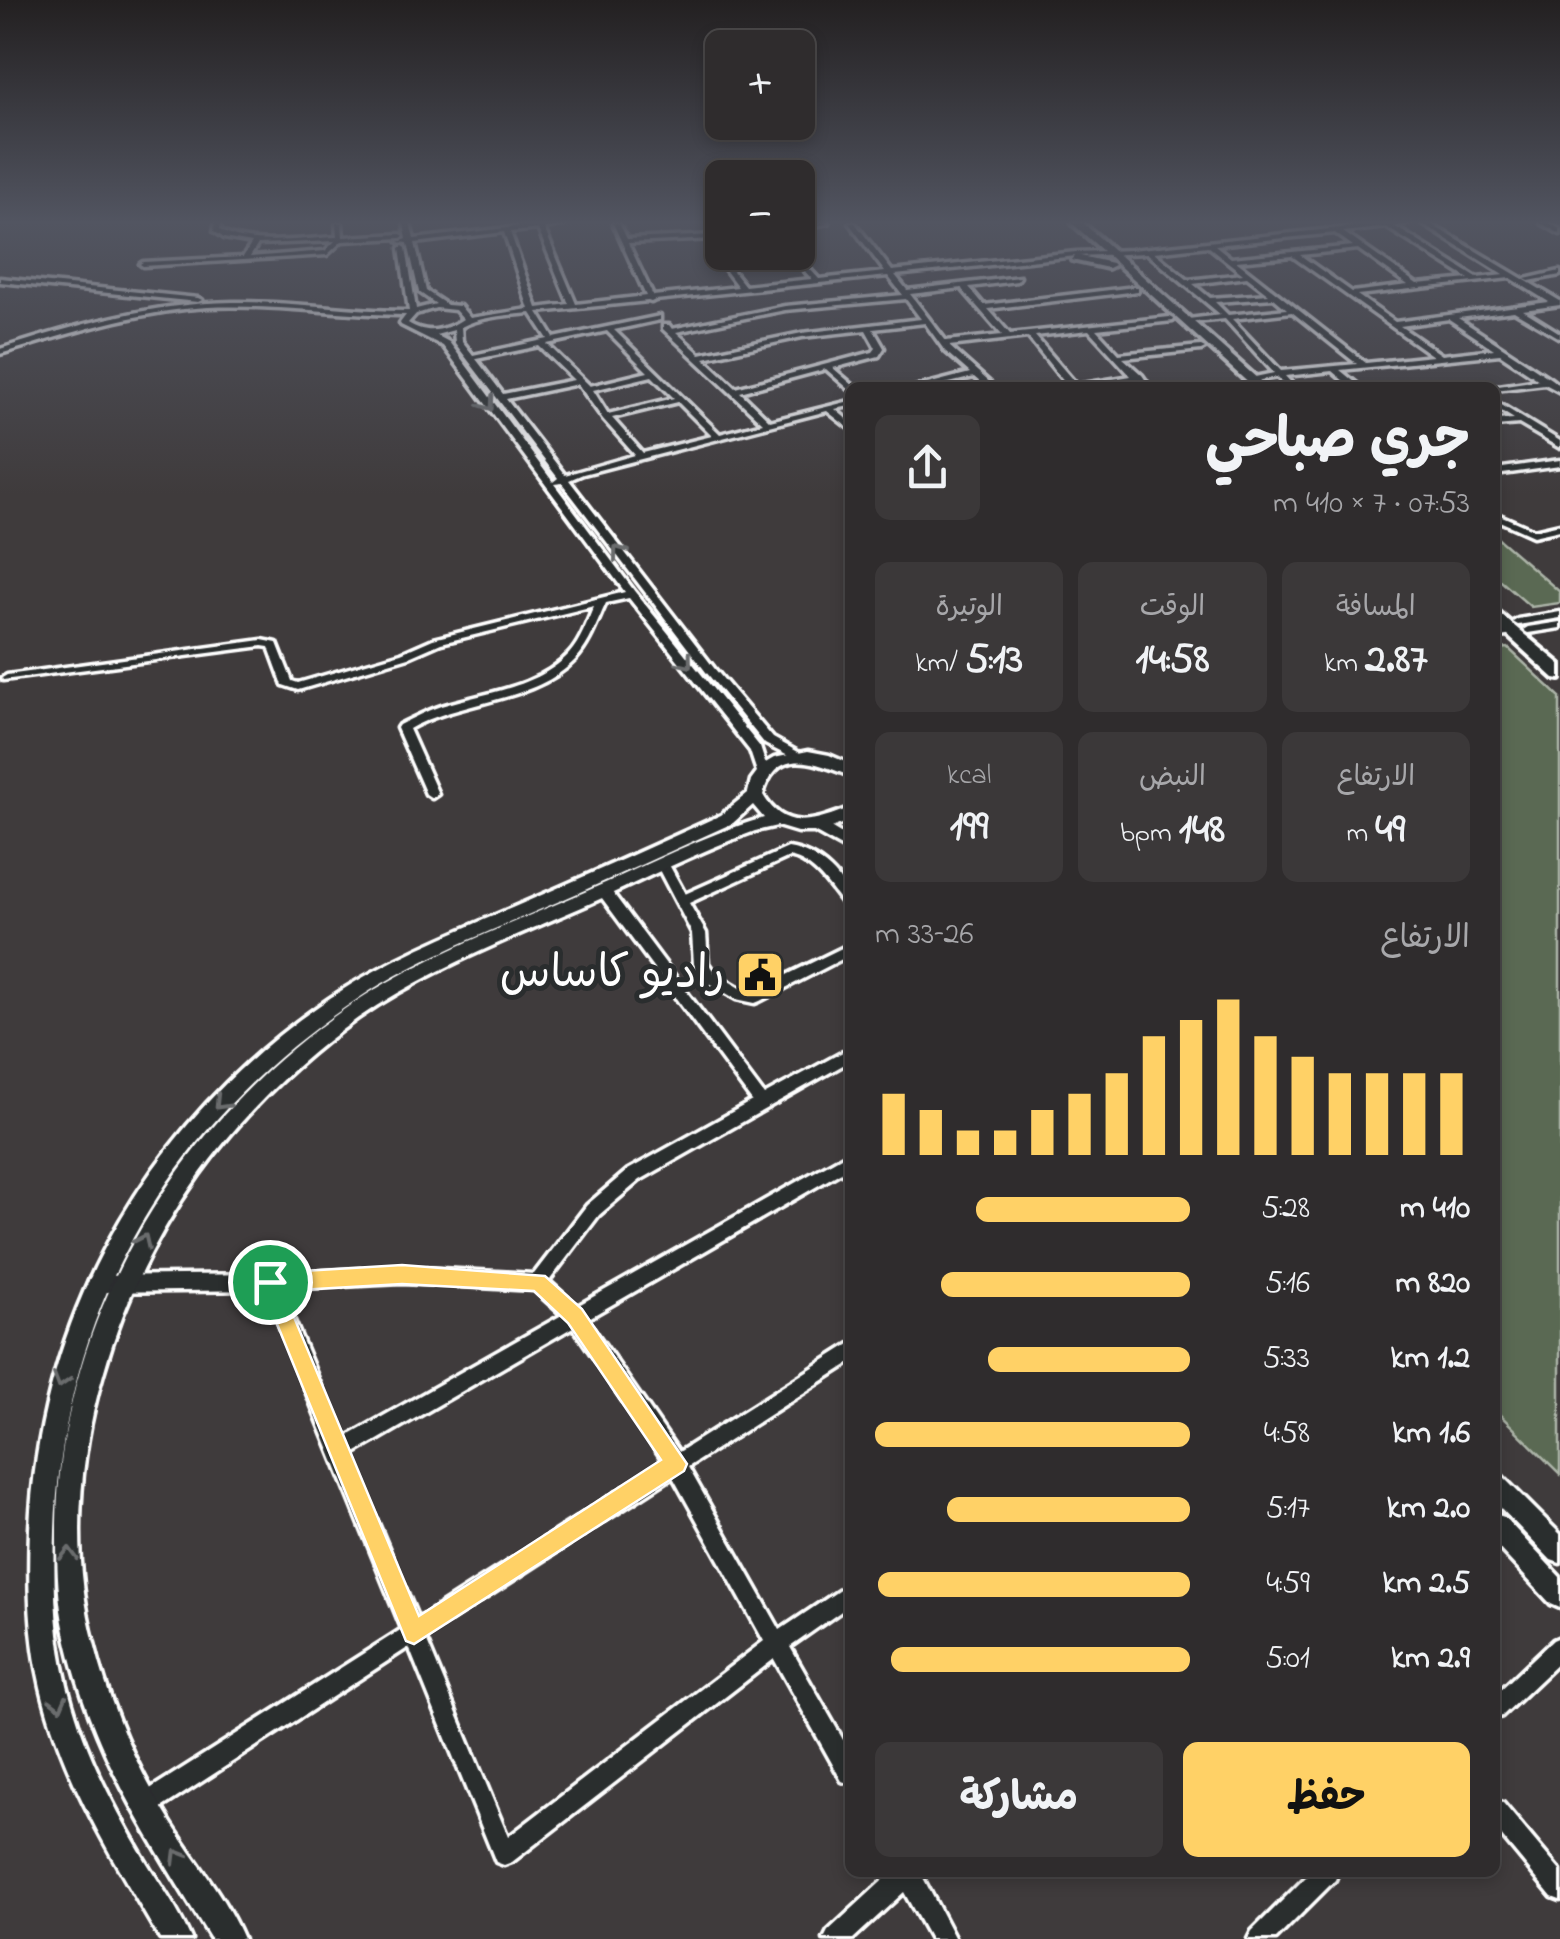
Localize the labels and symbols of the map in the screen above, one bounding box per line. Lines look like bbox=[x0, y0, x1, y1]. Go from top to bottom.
one-way arrow bbox=[476, 392, 495, 411]
one-way arrow bbox=[614, 545, 631, 563]
one-way arrow bbox=[674, 651, 692, 669]
place label: راديو كاساس bbox=[500, 942, 725, 1008]
public building icon: راديو كاساس bbox=[734, 949, 786, 1001]
one-way arrow bbox=[215, 1091, 233, 1109]
one-way arrow bbox=[131, 1233, 151, 1251]
pin bbox=[228, 1240, 313, 1325]
one-way arrow bbox=[52, 1372, 73, 1389]
one-way arrow bbox=[58, 1545, 80, 1560]
one-way arrow bbox=[47, 1693, 68, 1711]
one-way arrow bbox=[171, 1849, 190, 1867]

